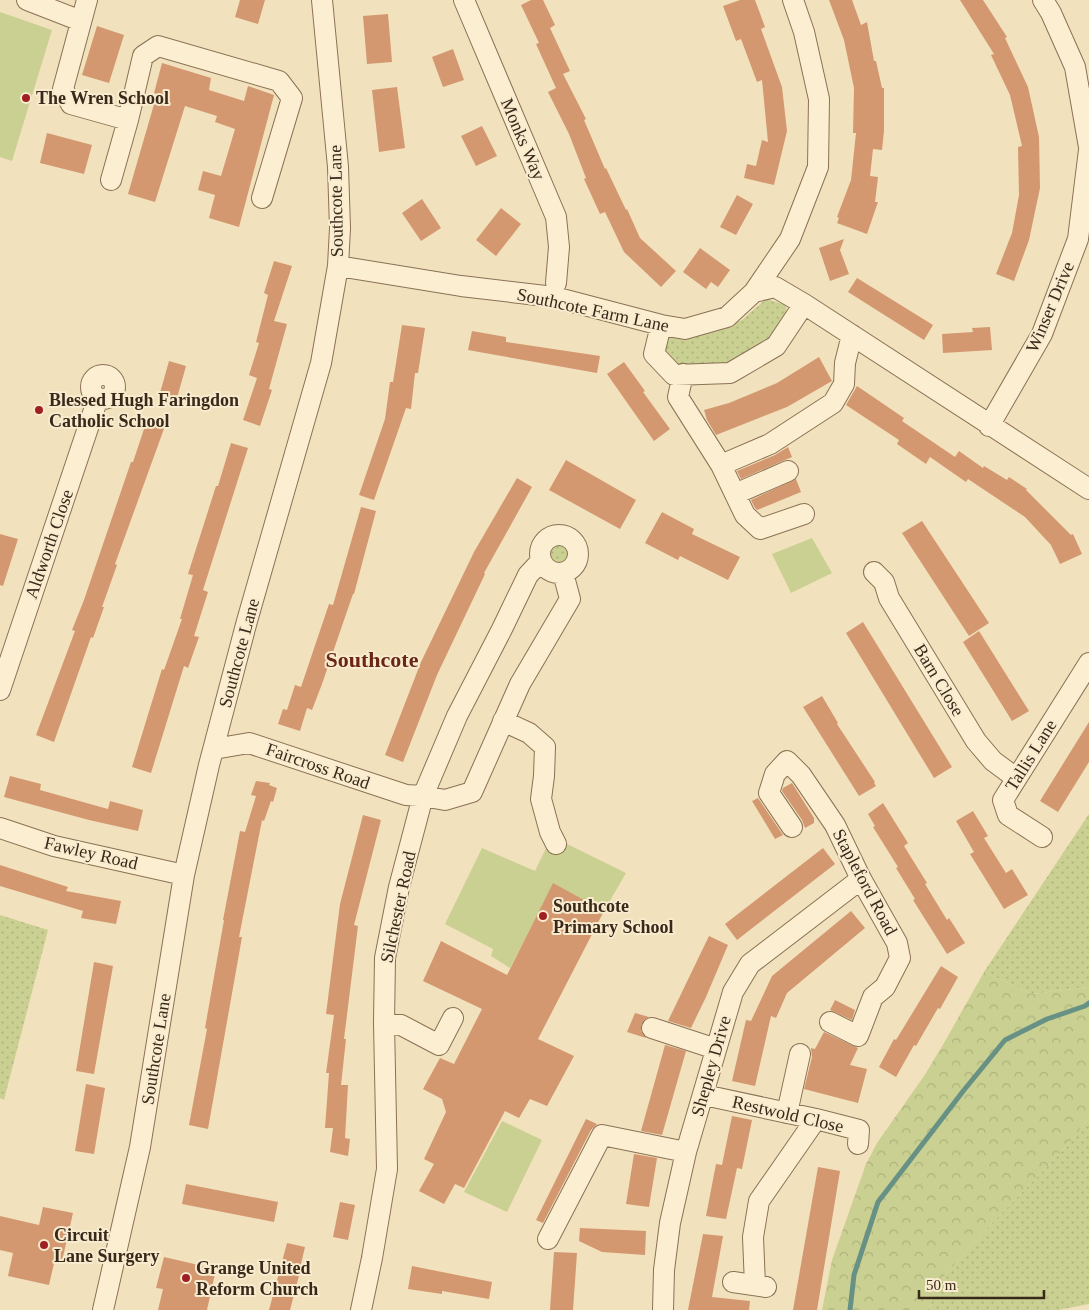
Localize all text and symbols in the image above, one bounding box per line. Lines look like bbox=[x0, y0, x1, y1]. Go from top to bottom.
place label: The Wren School bbox=[36, 88, 169, 108]
marker: The Wren School bbox=[20, 92, 32, 104]
street label: Monks Way bbox=[497, 95, 549, 183]
street label: Southcote Lane bbox=[325, 145, 347, 257]
street label: Winser Drive bbox=[1022, 259, 1078, 355]
street label: Southcote Farm Lane bbox=[515, 284, 671, 336]
place label: Blessed Hugh Faringdon Catholic School bbox=[49, 390, 239, 431]
marker: Blessed Hugh Faringdon Catholic School bbox=[33, 404, 45, 416]
street label: Aldworth Close bbox=[21, 487, 77, 601]
street label: Southcote Lane bbox=[215, 596, 263, 710]
street label: Barn Close bbox=[910, 640, 968, 720]
district label: Southcote bbox=[326, 647, 419, 672]
street label: Tallis Lane bbox=[1001, 716, 1061, 794]
street label: Faircross Road bbox=[263, 739, 373, 793]
street label: Stapleford Road bbox=[829, 825, 901, 939]
street label: Fawley Road bbox=[42, 833, 140, 873]
street label: Silchester Road bbox=[376, 849, 420, 965]
place label: Southcote Primary School bbox=[553, 896, 673, 937]
marker: Southcote Primary School bbox=[537, 910, 549, 922]
street label: Southcote Lane bbox=[137, 992, 175, 1106]
street label: Shepley Drive bbox=[687, 1014, 735, 1118]
street label: Restwold Close bbox=[730, 1091, 846, 1137]
place label: Circuit Lane Surgery bbox=[54, 1225, 160, 1266]
marker: Circuit Lane Surgery bbox=[38, 1239, 50, 1251]
place label: Grange United Reform Church bbox=[196, 1258, 318, 1299]
scale bar bbox=[919, 1268, 1044, 1300]
marker: Grange United Reform Church bbox=[180, 1272, 192, 1284]
text: 50 m bbox=[926, 1277, 957, 1293]

